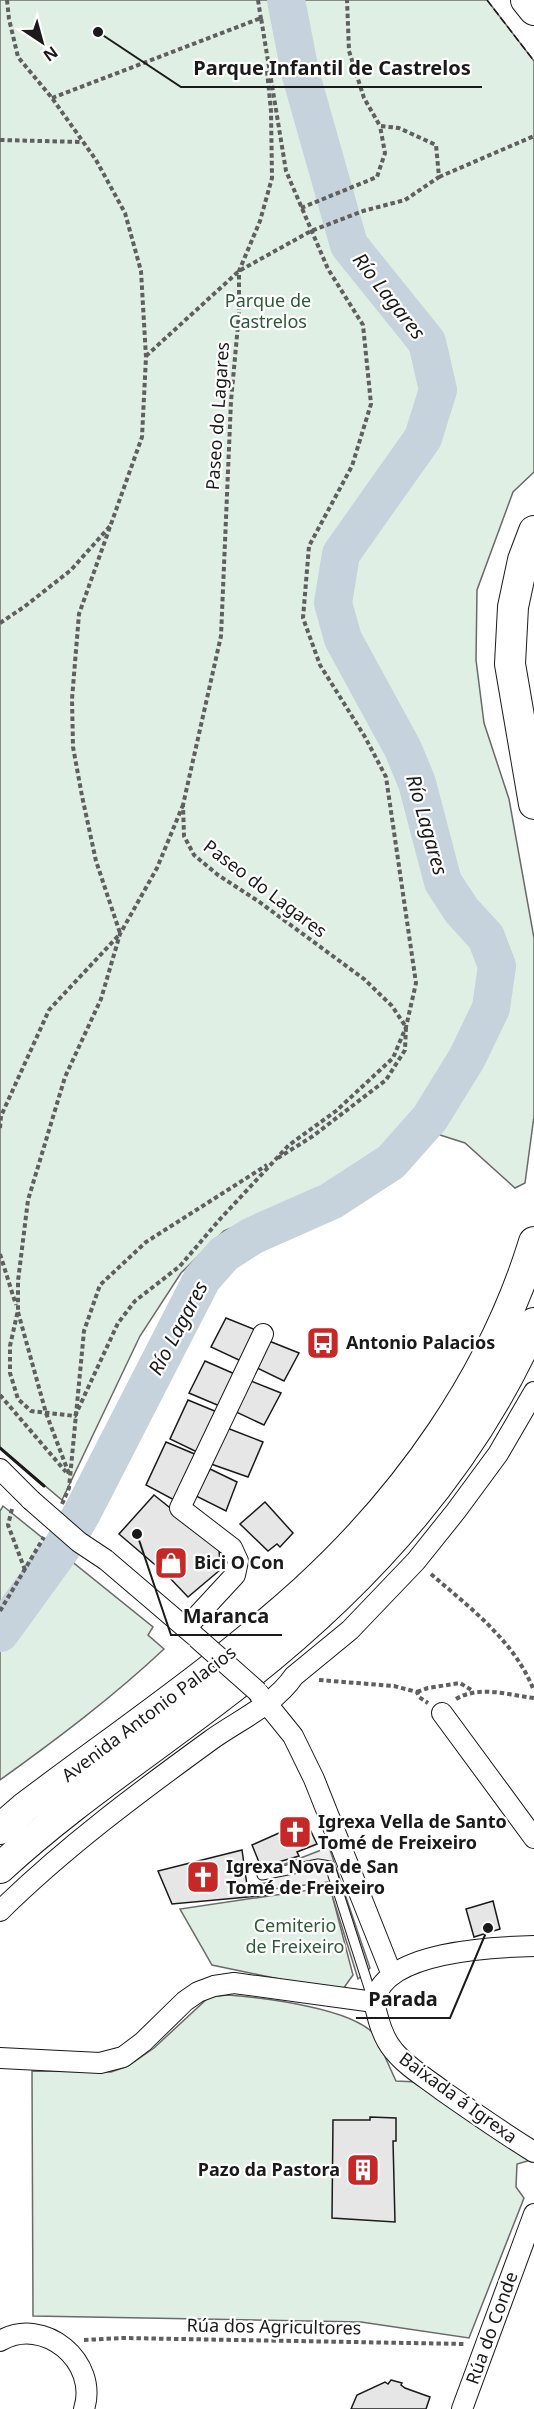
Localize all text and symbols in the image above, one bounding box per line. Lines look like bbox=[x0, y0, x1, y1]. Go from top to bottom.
north arrow bbox=[12, 12, 72, 72]
text: N bbox=[39, 41, 63, 67]
callout: Parque Infantil de Castrelos bbox=[181, 49, 482, 87]
text: Parque Infantil de Castrelos bbox=[193, 54, 471, 81]
water label: Río Lagares bbox=[347, 247, 432, 345]
park label: Parque de Castrelos bbox=[225, 288, 311, 333]
street label: Paseo do Lagares bbox=[200, 341, 234, 491]
water label: Río Lagares bbox=[400, 772, 455, 878]
street label: Paseo do Lagares bbox=[199, 834, 332, 942]
water label: Río Lagares bbox=[141, 1276, 214, 1380]
bus stop icon: Antonio Palacios bbox=[305, 1325, 341, 1361]
place label: Antonio Palacios bbox=[346, 1330, 495, 1354]
shop icon: Bici O Con bbox=[153, 1545, 189, 1581]
place label: Bici O Con bbox=[194, 1550, 284, 1574]
callout: Maranca bbox=[171, 1597, 282, 1635]
text: Maranca bbox=[183, 1602, 269, 1629]
street label: Avenida Antonio Palacios bbox=[56, 1640, 240, 1787]
place label: Igrexa Vella de Santo Tomé de Freixeiro bbox=[318, 1809, 507, 1854]
church icon: Igrexa Vella de Santo Tomé de Freixeiro bbox=[277, 1814, 313, 1850]
place label: Igrexa Nova de San Tomé de Freixeiro bbox=[226, 1854, 399, 1899]
church icon: Igrexa Nova de San Tomé de Freixeiro bbox=[185, 1859, 221, 1895]
park label: Cemiterio de Freixeiro bbox=[245, 1913, 345, 1958]
callout: Parada bbox=[356, 1980, 450, 2018]
text: Parada bbox=[368, 1985, 438, 2012]
street label: Baixada á Igrexa bbox=[395, 2046, 522, 2148]
building icon: Pazo da Pastora bbox=[345, 2152, 381, 2188]
place label: Pazo da Pastora bbox=[198, 2157, 340, 2181]
street label: Rúa do Conde bbox=[460, 2268, 523, 2387]
street label: Rúa dos Agricultores bbox=[186, 2312, 362, 2340]

